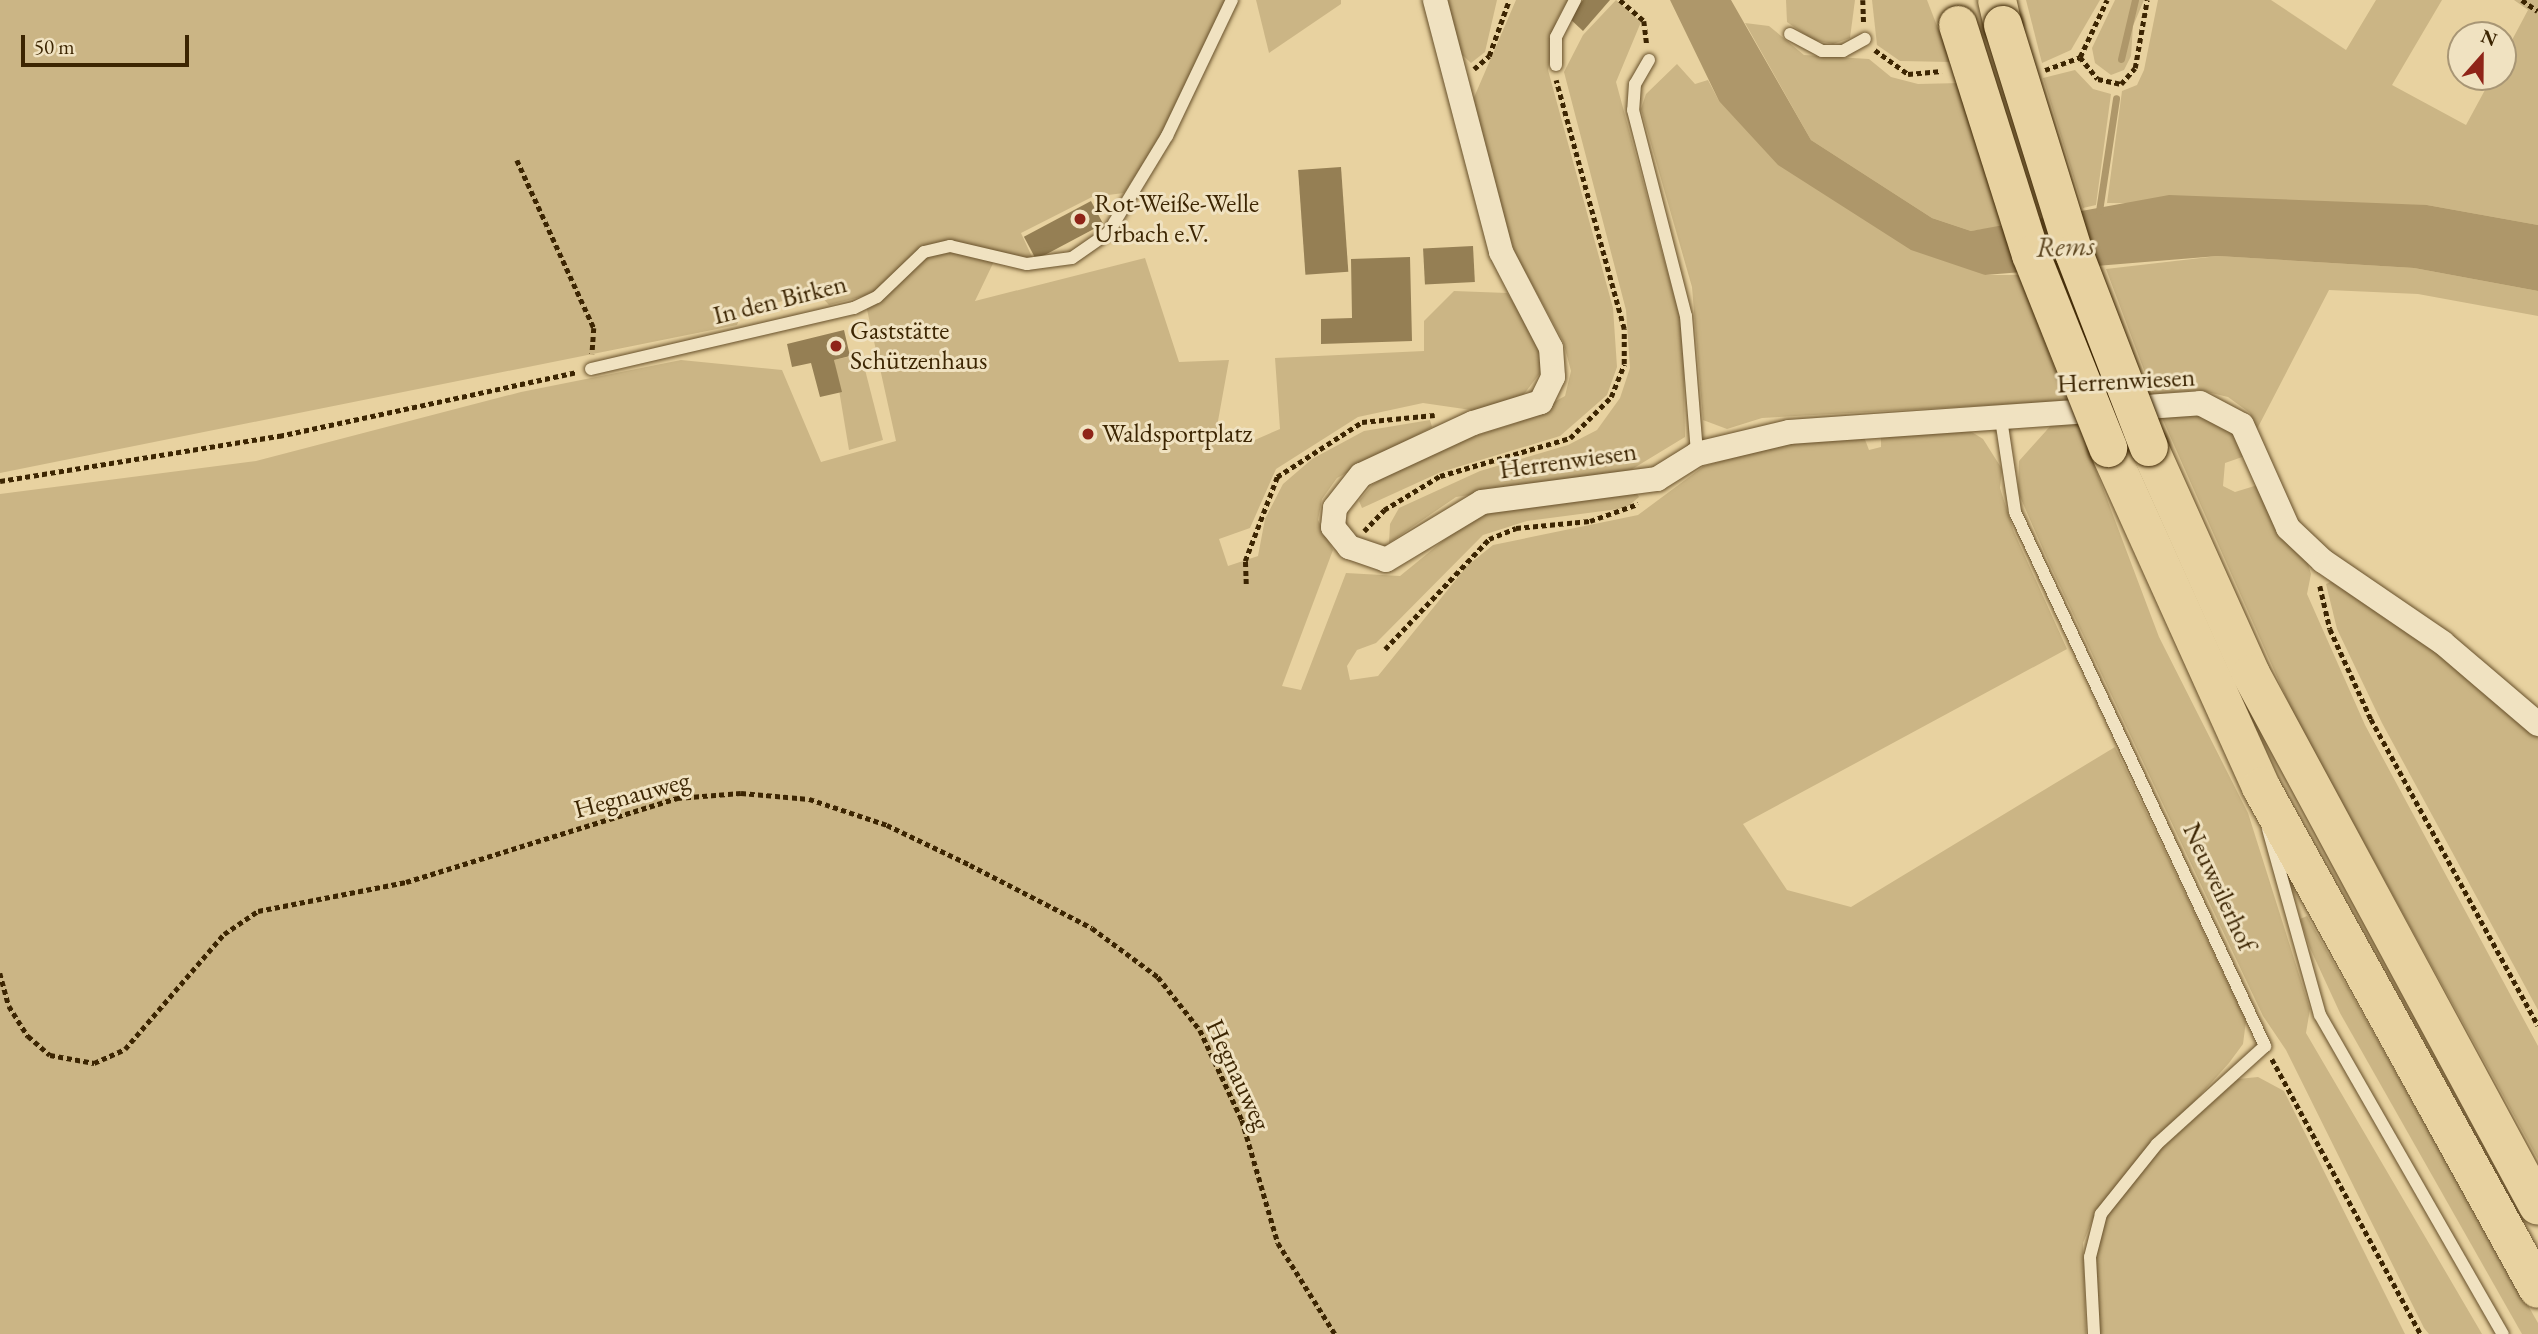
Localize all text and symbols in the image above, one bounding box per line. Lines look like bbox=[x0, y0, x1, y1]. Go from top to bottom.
scale bar bbox=[24, 21, 192, 65]
north arrow bbox=[2447, 21, 2517, 91]
text: N bbox=[2477, 23, 2501, 52]
text: 50 m bbox=[34, 33, 75, 60]
place label: Rot-Weiße-Welle Urbach e.V. bbox=[1094, 188, 1259, 249]
marker: Rot-Weiße-Welle Urbach e.V. bbox=[1072, 211, 1088, 227]
water label: Rems bbox=[2035, 228, 2095, 264]
street label: In den Birken bbox=[710, 268, 850, 332]
place label: Gaststätte Schützenhaus bbox=[850, 315, 987, 376]
marker: Gaststätte Schützenhaus bbox=[828, 338, 844, 354]
street label: Herrenwiesen bbox=[2056, 362, 2196, 400]
place label: Waldsportplatz bbox=[1102, 418, 1252, 450]
marker: Waldsportplatz bbox=[1080, 426, 1096, 442]
street label: Herrenwiesen bbox=[1497, 436, 1639, 486]
street label: Hegnauweg bbox=[571, 765, 693, 825]
street label: Neuweilerhof bbox=[2176, 818, 2262, 956]
street label: Hegnauweg bbox=[1199, 1015, 1277, 1135]

